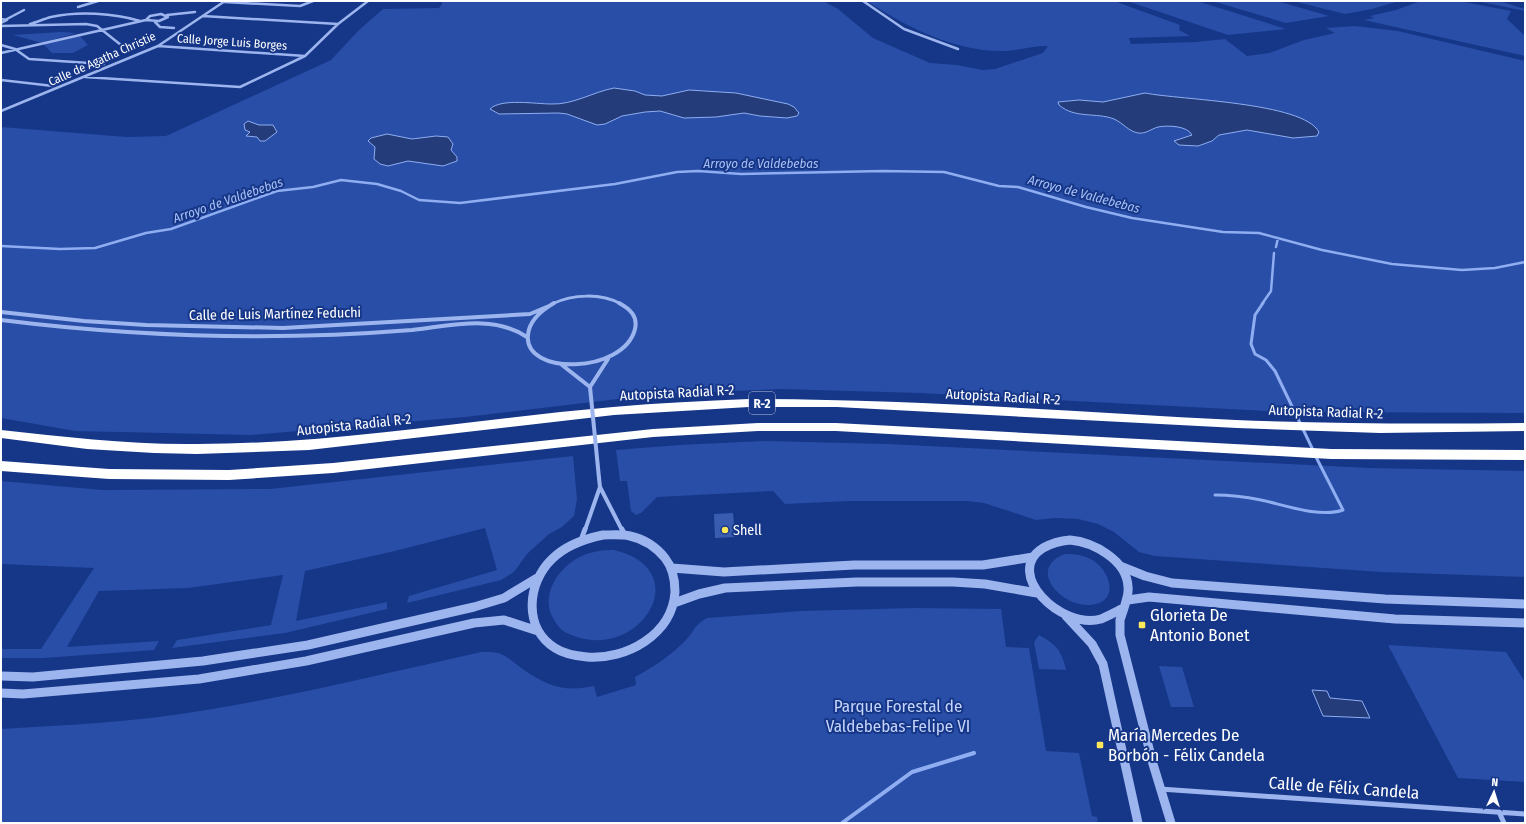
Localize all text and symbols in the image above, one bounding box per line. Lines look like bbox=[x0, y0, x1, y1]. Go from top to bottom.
street label: Calle de Agatha Christie bbox=[46, 29, 158, 89]
street label: Calle Jorge Luis Borges bbox=[176, 31, 288, 53]
water label: Arroyo de Valdebebas bbox=[702, 156, 819, 171]
water label: Arroyo de Valdebebas bbox=[1025, 172, 1142, 216]
water label: Arroyo de Valdebebas bbox=[170, 174, 285, 226]
street label: Calle de Luis Martínez Feduchi bbox=[189, 304, 361, 324]
street label: Autopista Radial R-2 bbox=[619, 382, 735, 404]
street label: Autopista Radial R-2 bbox=[945, 386, 1061, 408]
road number: R-2 bbox=[749, 392, 775, 414]
street label: Autopista Radial R-2 bbox=[1268, 402, 1384, 422]
street label: Autopista Radial R-2 bbox=[296, 411, 412, 439]
place label: Shell bbox=[733, 522, 762, 539]
marker: Shell bbox=[720, 525, 730, 535]
place label: Glorieta De Antonio Bonet bbox=[1150, 605, 1250, 646]
marker: Glorieta De Antonio Bonet bbox=[1137, 620, 1147, 630]
park label: Parque Forestal de Valdebebas-Felipe VI bbox=[826, 696, 970, 737]
place label: María Mercedes De Borbón - Félix Candela bbox=[1108, 725, 1265, 766]
marker: María Mercedes De Borbón - Félix Candela bbox=[1095, 740, 1105, 750]
street label: Calle de Félix Candela bbox=[1268, 772, 1420, 804]
north arrow bbox=[1474, 772, 1514, 812]
text: N bbox=[1491, 776, 1498, 789]

